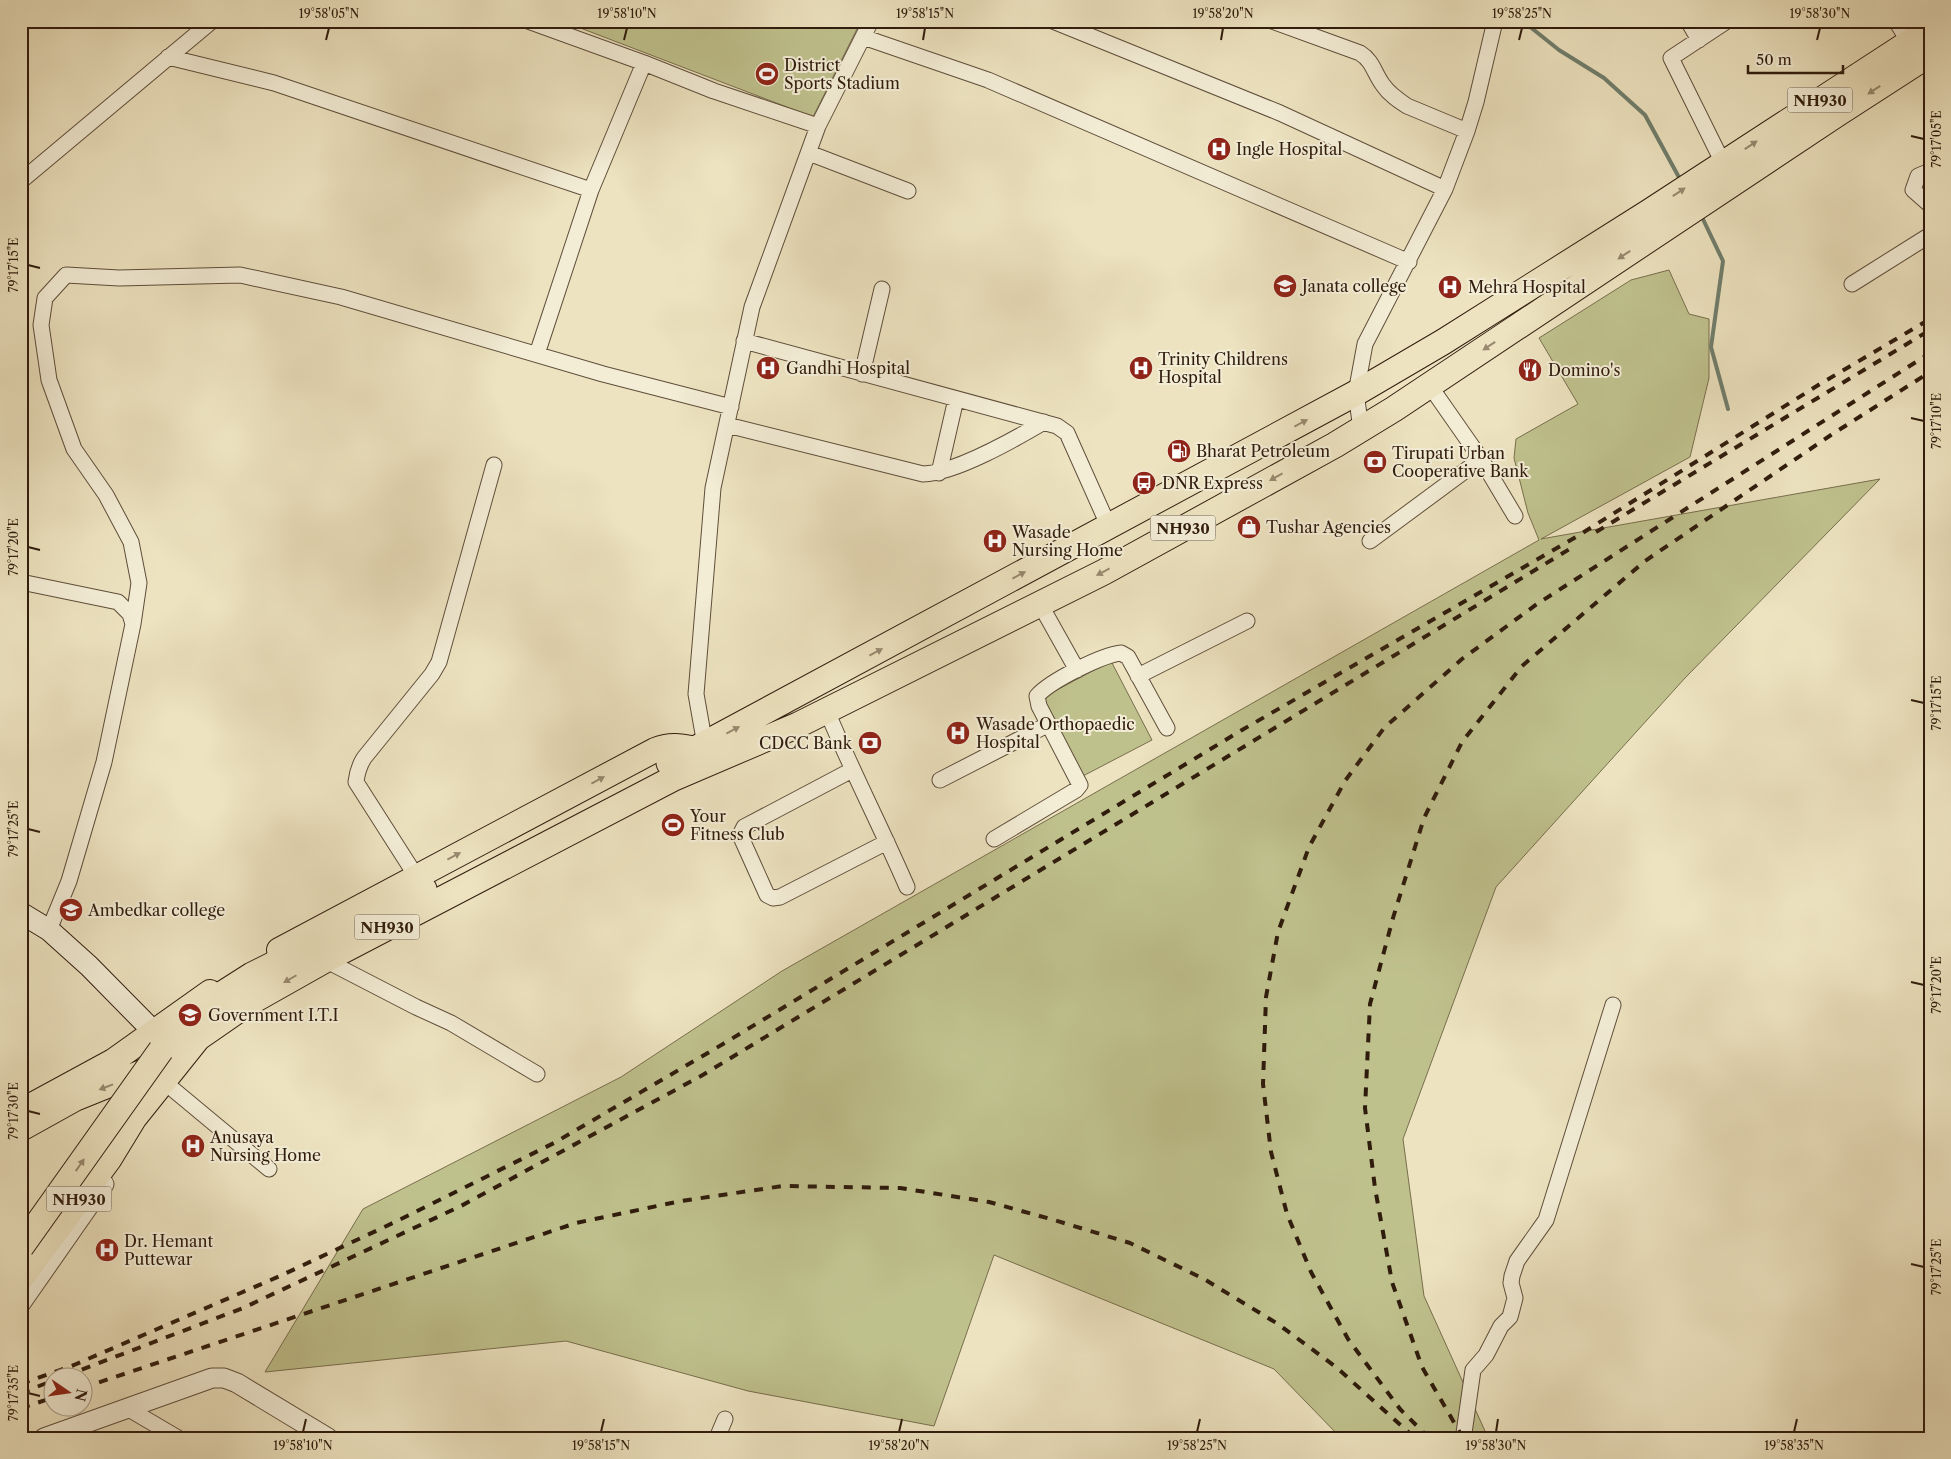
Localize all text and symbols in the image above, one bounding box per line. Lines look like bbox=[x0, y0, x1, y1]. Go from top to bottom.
text: 19°58'05"N bbox=[299, 6, 359, 21]
text: 19°58'10"N bbox=[597, 6, 657, 21]
text: 19°58'15"N bbox=[896, 6, 954, 21]
text: 19°58'20"N bbox=[1192, 6, 1254, 21]
text: 19°58'25"N bbox=[1492, 6, 1552, 21]
text: 19°58'30"N bbox=[1790, 6, 1850, 21]
scale bar bbox=[1748, 42, 1844, 74]
text: 50 m bbox=[1756, 50, 1792, 69]
place label: District Sports Stadium bbox=[784, 55, 900, 93]
sports icon: District Sports Stadium bbox=[754, 61, 780, 87]
one-way arrow bbox=[1867, 85, 1881, 94]
road number: NH930 bbox=[1788, 88, 1852, 112]
text: 79°17'05"E bbox=[1929, 110, 1944, 168]
hospital icon: Ingle Hospital bbox=[1206, 136, 1232, 162]
place label: Ingle Hospital bbox=[1236, 139, 1342, 159]
one-way arrow bbox=[1744, 141, 1757, 150]
one-way arrow bbox=[1673, 187, 1686, 197]
text: 79°17'15"E bbox=[6, 238, 21, 292]
one-way arrow bbox=[1617, 251, 1630, 260]
school or university icon: Janata college bbox=[1272, 273, 1298, 299]
hospital icon: Mehra Hospital bbox=[1437, 274, 1463, 300]
place label: Janata college bbox=[1299, 276, 1407, 296]
place label: Mehra Hospital bbox=[1468, 277, 1586, 297]
one-way arrow bbox=[1482, 341, 1495, 351]
place label: Trinity Childrens Hospital bbox=[1158, 349, 1288, 387]
hospital icon: Gandhi Hospital bbox=[755, 355, 781, 381]
hospital icon: Trinity Childrens Hospital bbox=[1128, 355, 1154, 381]
restaurant icon: Domino's bbox=[1517, 357, 1543, 383]
place label: Gandhi Hospital bbox=[786, 358, 910, 378]
place label: Domino's bbox=[1548, 360, 1620, 380]
text: 79°17'10"E bbox=[1929, 393, 1944, 449]
one-way arrow bbox=[1293, 419, 1308, 427]
fuel station icon: Bharat Petroleum bbox=[1166, 438, 1192, 464]
place label: Bharat Petroleum bbox=[1196, 441, 1330, 461]
place label: Tirupati Urban Cooperative Bank bbox=[1392, 443, 1529, 481]
bank icon: Tirupati Urban Cooperative Bank bbox=[1362, 449, 1388, 475]
bus stop icon: DNR Express bbox=[1131, 470, 1157, 496]
place label: DNR Express bbox=[1162, 473, 1263, 493]
one-way arrow bbox=[1269, 473, 1284, 481]
shop icon: Tushar Agencies bbox=[1236, 514, 1262, 540]
road number: NH930 bbox=[1150, 516, 1216, 540]
place label: Tushar Agencies bbox=[1266, 517, 1391, 537]
text: 79°17'20"E bbox=[6, 518, 21, 576]
place label: Wasade Nursing Home bbox=[1011, 522, 1123, 560]
hospital icon: Wasade Nursing Home bbox=[982, 528, 1008, 554]
one-way arrow bbox=[1096, 568, 1110, 576]
one-way arrow bbox=[1012, 571, 1027, 579]
one-way arrow bbox=[870, 648, 883, 657]
text: 79°17'15"E bbox=[1929, 676, 1944, 730]
place label: Wasade Orthopaedic Hospital bbox=[975, 714, 1135, 752]
hospital icon: Wasade Orthopaedic Hospital bbox=[945, 720, 971, 746]
one-way arrow bbox=[726, 726, 741, 734]
bank icon: CDCC Bank bbox=[857, 730, 883, 756]
place label: CDCC Bank bbox=[759, 733, 853, 753]
one-way arrow bbox=[591, 776, 605, 784]
text: 79°17'25"E bbox=[6, 801, 21, 857]
place label: Your Fitness Club bbox=[689, 806, 785, 844]
sports icon: Your Fitness Club bbox=[660, 812, 686, 838]
one-way arrow bbox=[447, 852, 461, 860]
school or university icon: Ambedkar college bbox=[58, 897, 84, 923]
place label: Ambedkar college bbox=[87, 900, 225, 920]
road number: NH930 bbox=[354, 914, 420, 940]
text: 79°17'20"E bbox=[1929, 956, 1944, 1014]
one-way arrow bbox=[283, 975, 296, 984]
school or university icon: Government I.T.I bbox=[177, 1002, 203, 1028]
place label: Government I.T.I bbox=[208, 1005, 339, 1025]
text: 79°17'30"E bbox=[6, 1082, 21, 1140]
one-way arrow bbox=[98, 1083, 113, 1091]
place label: Anusaya Nursing Home bbox=[209, 1127, 321, 1165]
hospital icon: Anusaya Nursing Home bbox=[180, 1133, 206, 1159]
one-way arrow bbox=[75, 1158, 85, 1172]
road number: NH930 bbox=[46, 1186, 112, 1212]
place label: Dr. Hemant Puttewar bbox=[124, 1231, 213, 1269]
hospital icon: Dr. Hemant Puttewar bbox=[94, 1237, 120, 1263]
text: 79°17'25"E bbox=[1929, 1239, 1944, 1295]
text: 79°17'35"E bbox=[6, 1365, 21, 1421]
north arrow bbox=[42, 1366, 92, 1416]
text: N bbox=[71, 1387, 91, 1403]
text: 19°58'10"N bbox=[273, 1438, 333, 1453]
text: 19°58'15"N bbox=[572, 1438, 630, 1453]
text: 19°58'20"N bbox=[868, 1438, 930, 1453]
text: 19°58'25"N bbox=[1167, 1438, 1227, 1453]
text: 19°58'30"N bbox=[1466, 1438, 1526, 1453]
text: 19°58'35"N bbox=[1764, 1438, 1824, 1453]

